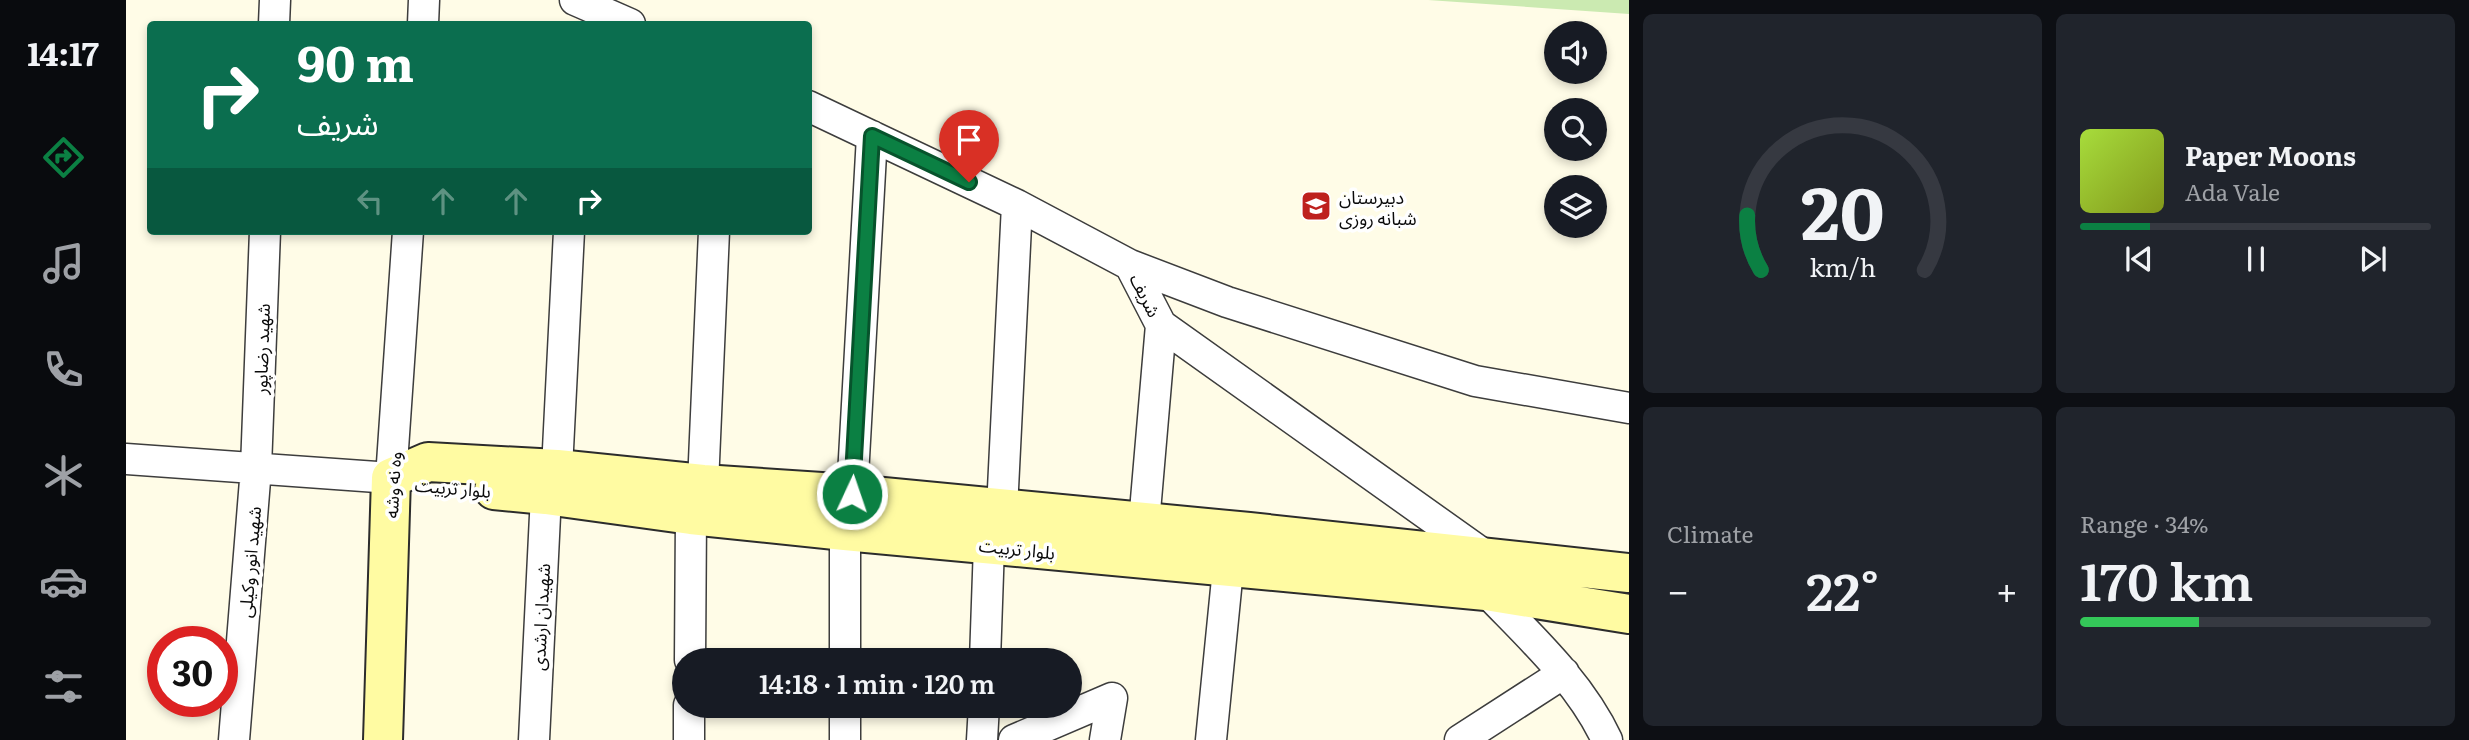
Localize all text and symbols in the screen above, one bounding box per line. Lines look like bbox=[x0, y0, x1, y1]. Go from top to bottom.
map controls bbox=[1544, 21, 1607, 238]
button: sound bbox=[1544, 21, 1607, 84]
text: 90 m bbox=[297, 24, 414, 97]
text: 14:17 bbox=[27, 28, 99, 76]
icon: right bbox=[182, 49, 273, 140]
text: شریف bbox=[297, 97, 379, 145]
button: search bbox=[1544, 98, 1607, 161]
pin bbox=[939, 110, 999, 182]
icon: arrive bbox=[950, 121, 988, 159]
icon: directions bbox=[39, 133, 88, 182]
text: Paper Moons bbox=[2185, 135, 2356, 174]
text: 20 bbox=[1801, 154, 1884, 262]
text: Ada Vale bbox=[2185, 174, 2280, 208]
button: layers bbox=[1544, 175, 1607, 238]
icon: left bbox=[351, 182, 389, 220]
icon: ahead bbox=[424, 182, 462, 220]
icon: ahead bbox=[497, 182, 535, 220]
icon: right bbox=[570, 182, 608, 220]
place label: دبیرستان شبانه روزی bbox=[1339, 183, 1417, 231]
school or university icon: دبیرستان شبانه روزی bbox=[1299, 189, 1333, 223]
icon: music bbox=[39, 239, 88, 288]
icon: previous bbox=[2120, 240, 2158, 278]
icon: pause bbox=[2237, 240, 2275, 278]
icon: next bbox=[2354, 240, 2392, 278]
text: km/h bbox=[1809, 248, 1876, 285]
street label: شریف bbox=[1124, 268, 1168, 322]
street label: شهید رضاپور bbox=[246, 303, 276, 396]
icon: phone bbox=[39, 345, 88, 394]
icon: climate bbox=[39, 451, 88, 500]
street label: وه نه وشه bbox=[377, 451, 407, 519]
position arrow bbox=[815, 457, 889, 531]
street label: بلوار تربیت bbox=[414, 470, 492, 504]
street label: شهید انور وکیلی bbox=[231, 505, 267, 619]
text: Range · 34% bbox=[2080, 506, 2209, 540]
text: Climate bbox=[1667, 516, 1753, 550]
street label: بلوار تربیت bbox=[978, 531, 1056, 565]
text: 170 km bbox=[2080, 540, 2254, 617]
text: 22° bbox=[1806, 550, 1879, 627]
icon: car bbox=[39, 557, 88, 606]
text: − bbox=[1667, 560, 1689, 617]
text: + bbox=[1996, 560, 2018, 617]
street label: شهیدان ارشدی bbox=[524, 563, 556, 671]
speed limit sign: 30 bbox=[147, 626, 238, 717]
icon: filters bbox=[39, 662, 88, 711]
text: 14:18 · 1 min · 120 m bbox=[759, 663, 995, 702]

